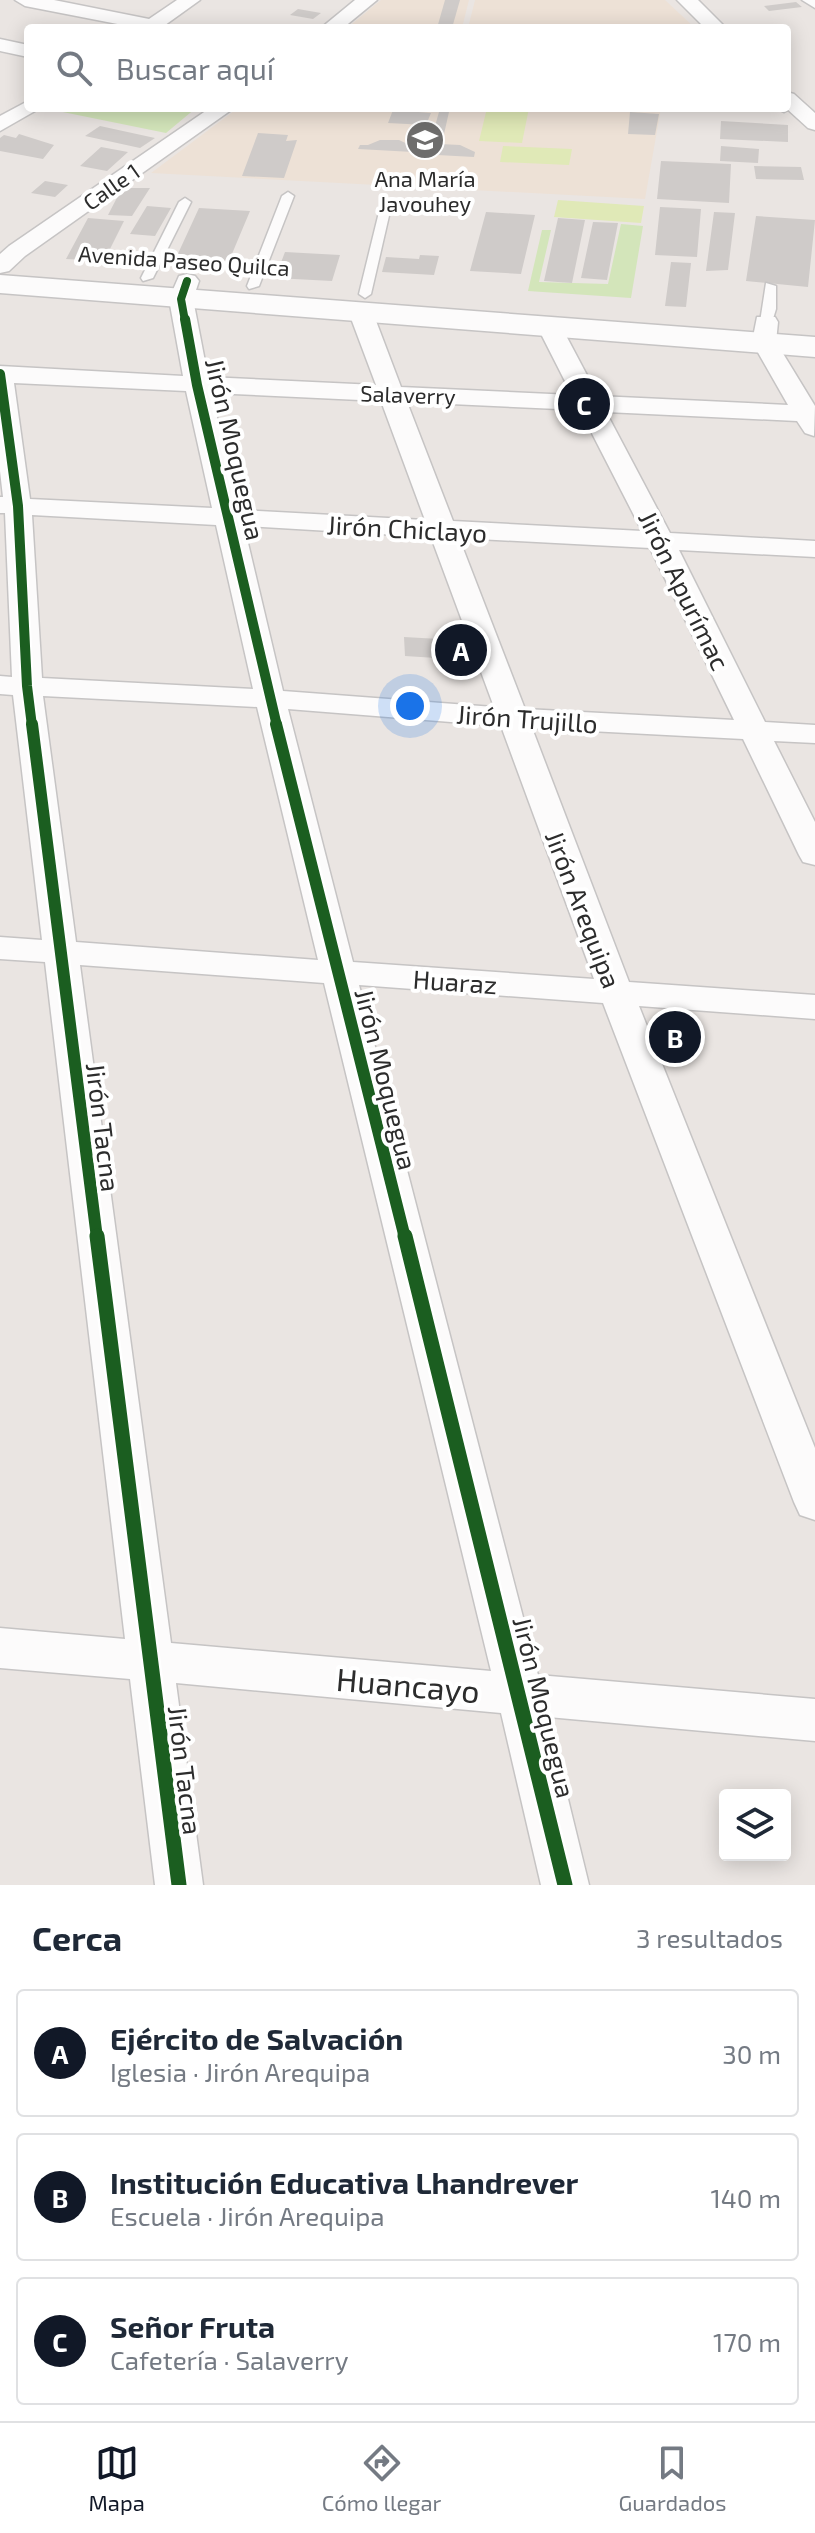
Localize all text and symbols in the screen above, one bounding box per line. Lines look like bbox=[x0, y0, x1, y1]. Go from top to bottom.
search box bbox=[24, 24, 791, 112]
icon: search bbox=[52, 46, 96, 90]
text: Buscar aquí bbox=[116, 50, 274, 86]
school or university icon: Ana María Javouhey bbox=[404, 119, 446, 161]
street label: Calle 1 bbox=[78, 157, 144, 215]
place label: Ana María Javouhey bbox=[374, 165, 476, 216]
street label: Avenida Paseo Quilca bbox=[77, 240, 291, 281]
street label: Jirón Moquegua bbox=[200, 355, 272, 543]
pin: C bbox=[558, 374, 610, 434]
street label: Salaverry bbox=[360, 379, 457, 409]
street label: Jirón Apurímac bbox=[633, 505, 737, 675]
street label: Jirón Chiclayo bbox=[326, 508, 488, 548]
pin: A bbox=[435, 620, 487, 680]
your location bbox=[390, 686, 430, 726]
street label: Jirón Trujillo bbox=[455, 698, 599, 738]
street label: Jirón Arequipa bbox=[540, 826, 628, 992]
street label: Huaraz bbox=[412, 963, 498, 999]
street label: Jirón Moquegua bbox=[349, 985, 425, 1173]
pin: B bbox=[649, 1007, 701, 1067]
street label: Jirón Tacna bbox=[81, 1061, 127, 1193]
street label: Jirón Moquegua bbox=[507, 1613, 583, 1801]
street label: Huancayo bbox=[335, 1659, 481, 1709]
street label: Jirón Tacna bbox=[163, 1704, 209, 1836]
map controls bbox=[719, 1789, 791, 1861]
button: layers bbox=[719, 1789, 791, 1861]
text: Cerca bbox=[32, 1917, 122, 1958]
text: 3 resultados bbox=[636, 1922, 783, 1953]
text: Ejército de Salvación bbox=[110, 2020, 403, 2056]
text: A bbox=[52, 2038, 68, 2069]
text: 30 m bbox=[722, 2038, 781, 2069]
text: Iglesia · Jirón Arequipa bbox=[110, 2056, 370, 2087]
text: Institución Educativa Lhandrever bbox=[110, 2164, 578, 2200]
text: B bbox=[52, 2182, 68, 2213]
text: 140 m bbox=[710, 2182, 781, 2213]
text: Escuela · Jirón Arequipa bbox=[110, 2200, 385, 2231]
text: Señor Fruta bbox=[110, 2308, 275, 2344]
text: C bbox=[52, 2326, 68, 2357]
text: 170 m bbox=[713, 2326, 781, 2357]
text: Cafetería · Salaverry bbox=[110, 2344, 349, 2375]
tab: Mapa bbox=[89, 2441, 145, 2515]
tab: Cómo llegar bbox=[322, 2441, 441, 2515]
tab: Guardados bbox=[618, 2441, 726, 2515]

